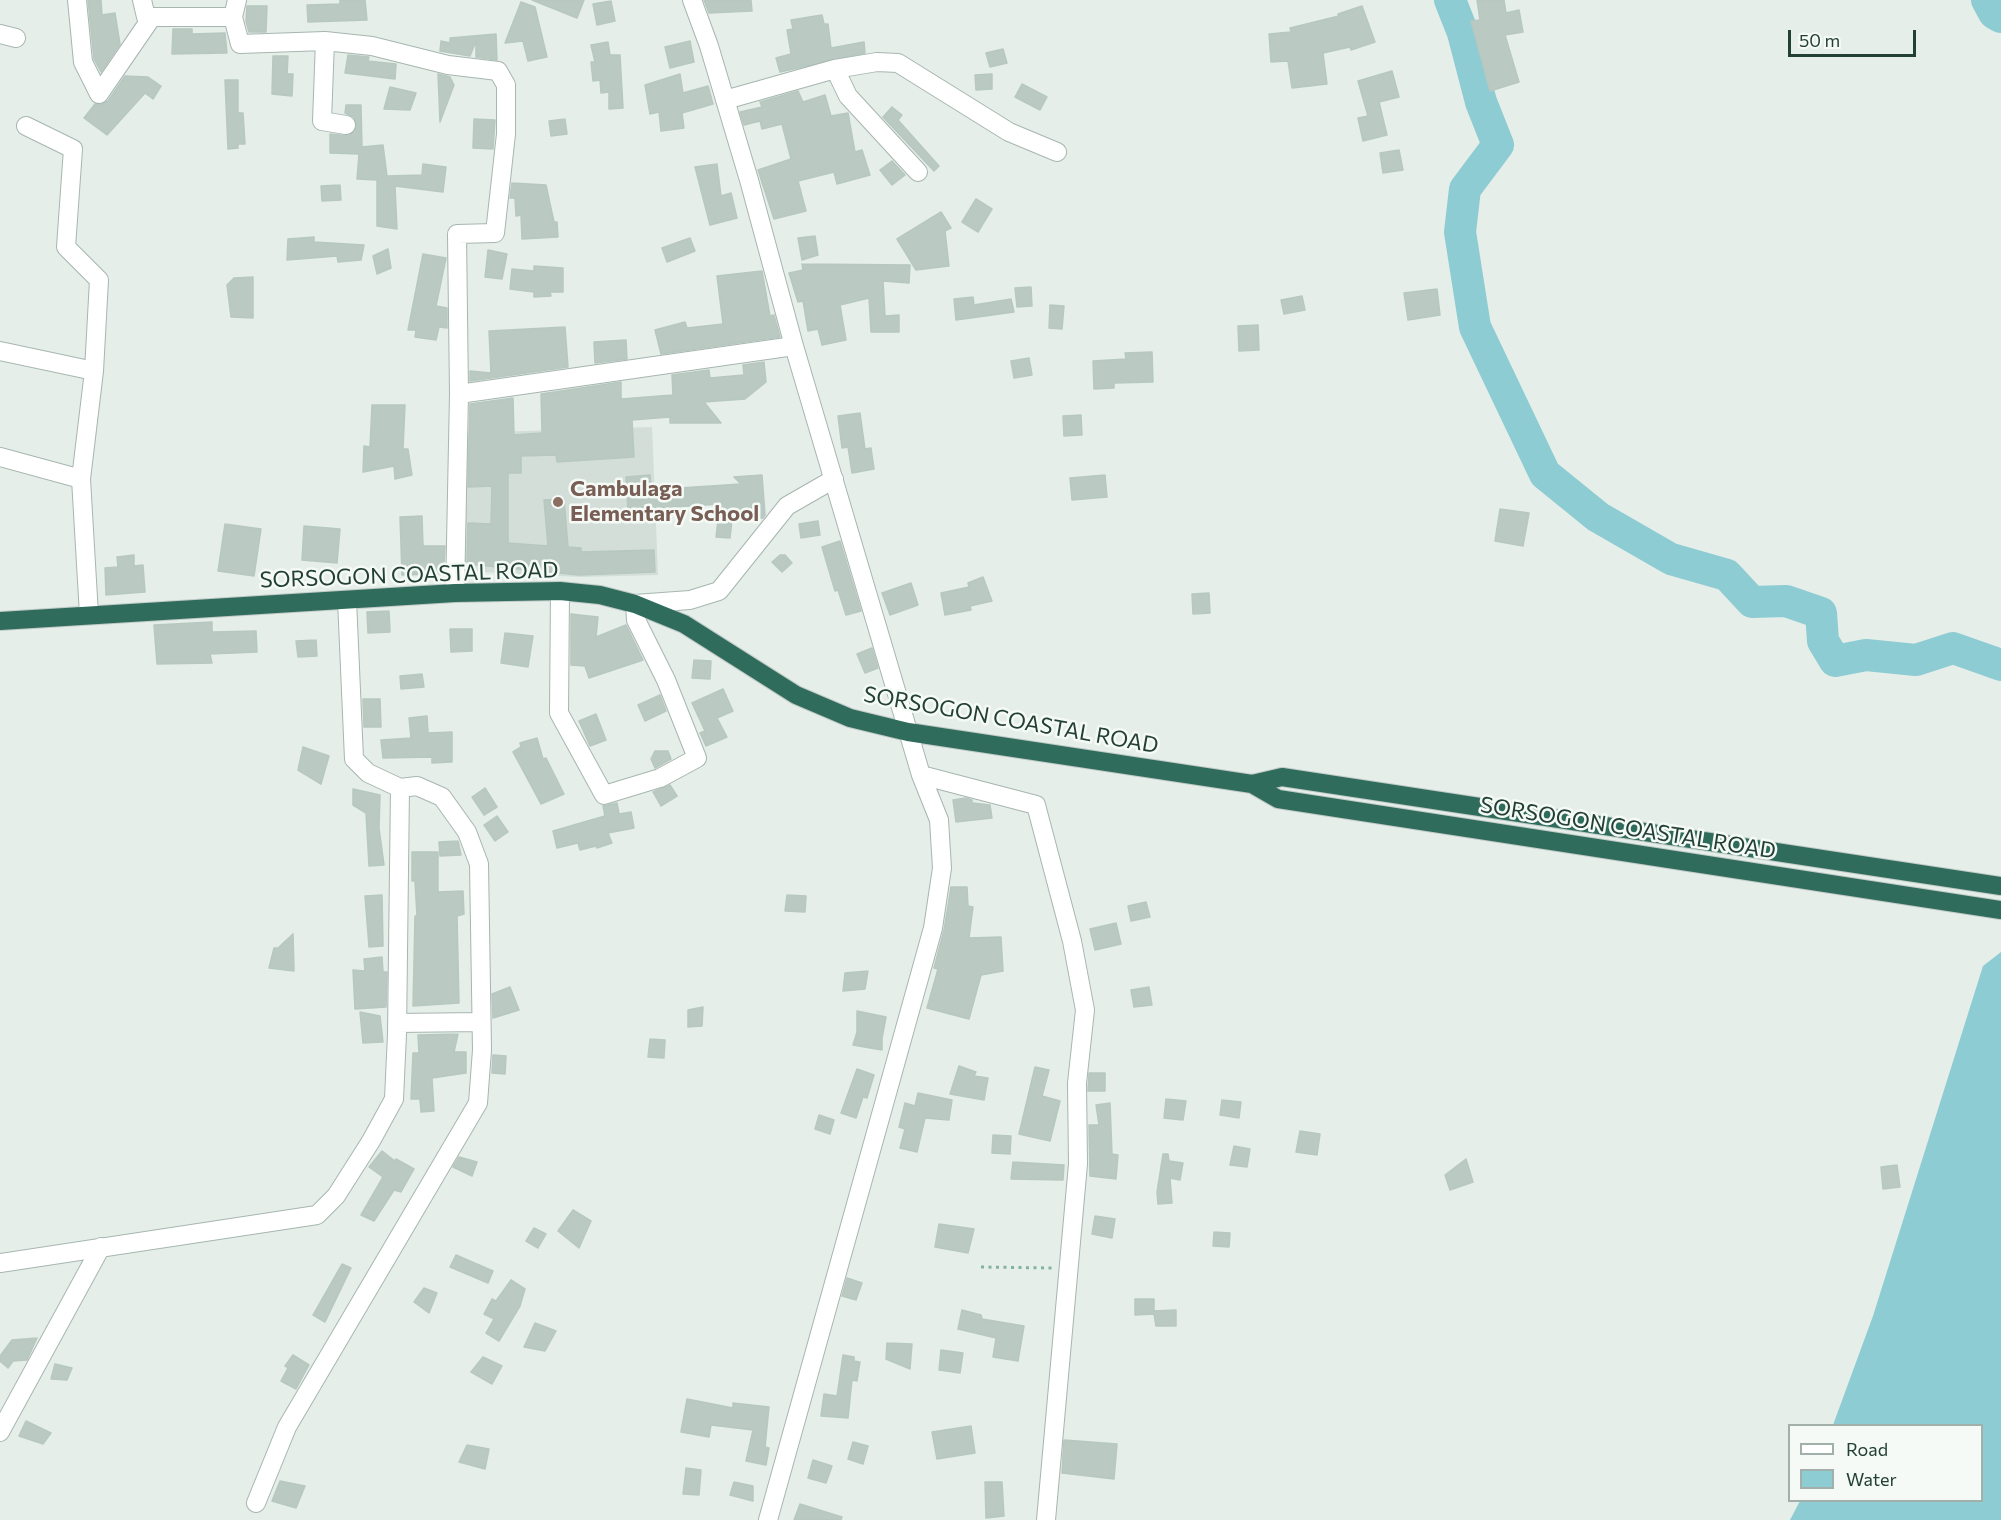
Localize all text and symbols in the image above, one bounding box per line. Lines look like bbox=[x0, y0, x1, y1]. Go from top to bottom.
scale bar bbox=[1791, 18, 1918, 56]
text: 50 m bbox=[1799, 29, 1840, 51]
place label: Cambulaga Elementary School bbox=[570, 476, 759, 528]
marker: Cambulaga Elementary School bbox=[551, 495, 565, 509]
street label: SORSOGON COASTAL ROAD bbox=[259, 557, 559, 593]
street label: SORSOGON COASTAL ROAD bbox=[862, 681, 1160, 759]
street label: SORSOGON COASTAL ROAD bbox=[1478, 792, 1778, 864]
legend bbox=[1788, 1424, 1983, 1502]
text: Road bbox=[1846, 1438, 1888, 1460]
text: Water bbox=[1846, 1468, 1897, 1490]

